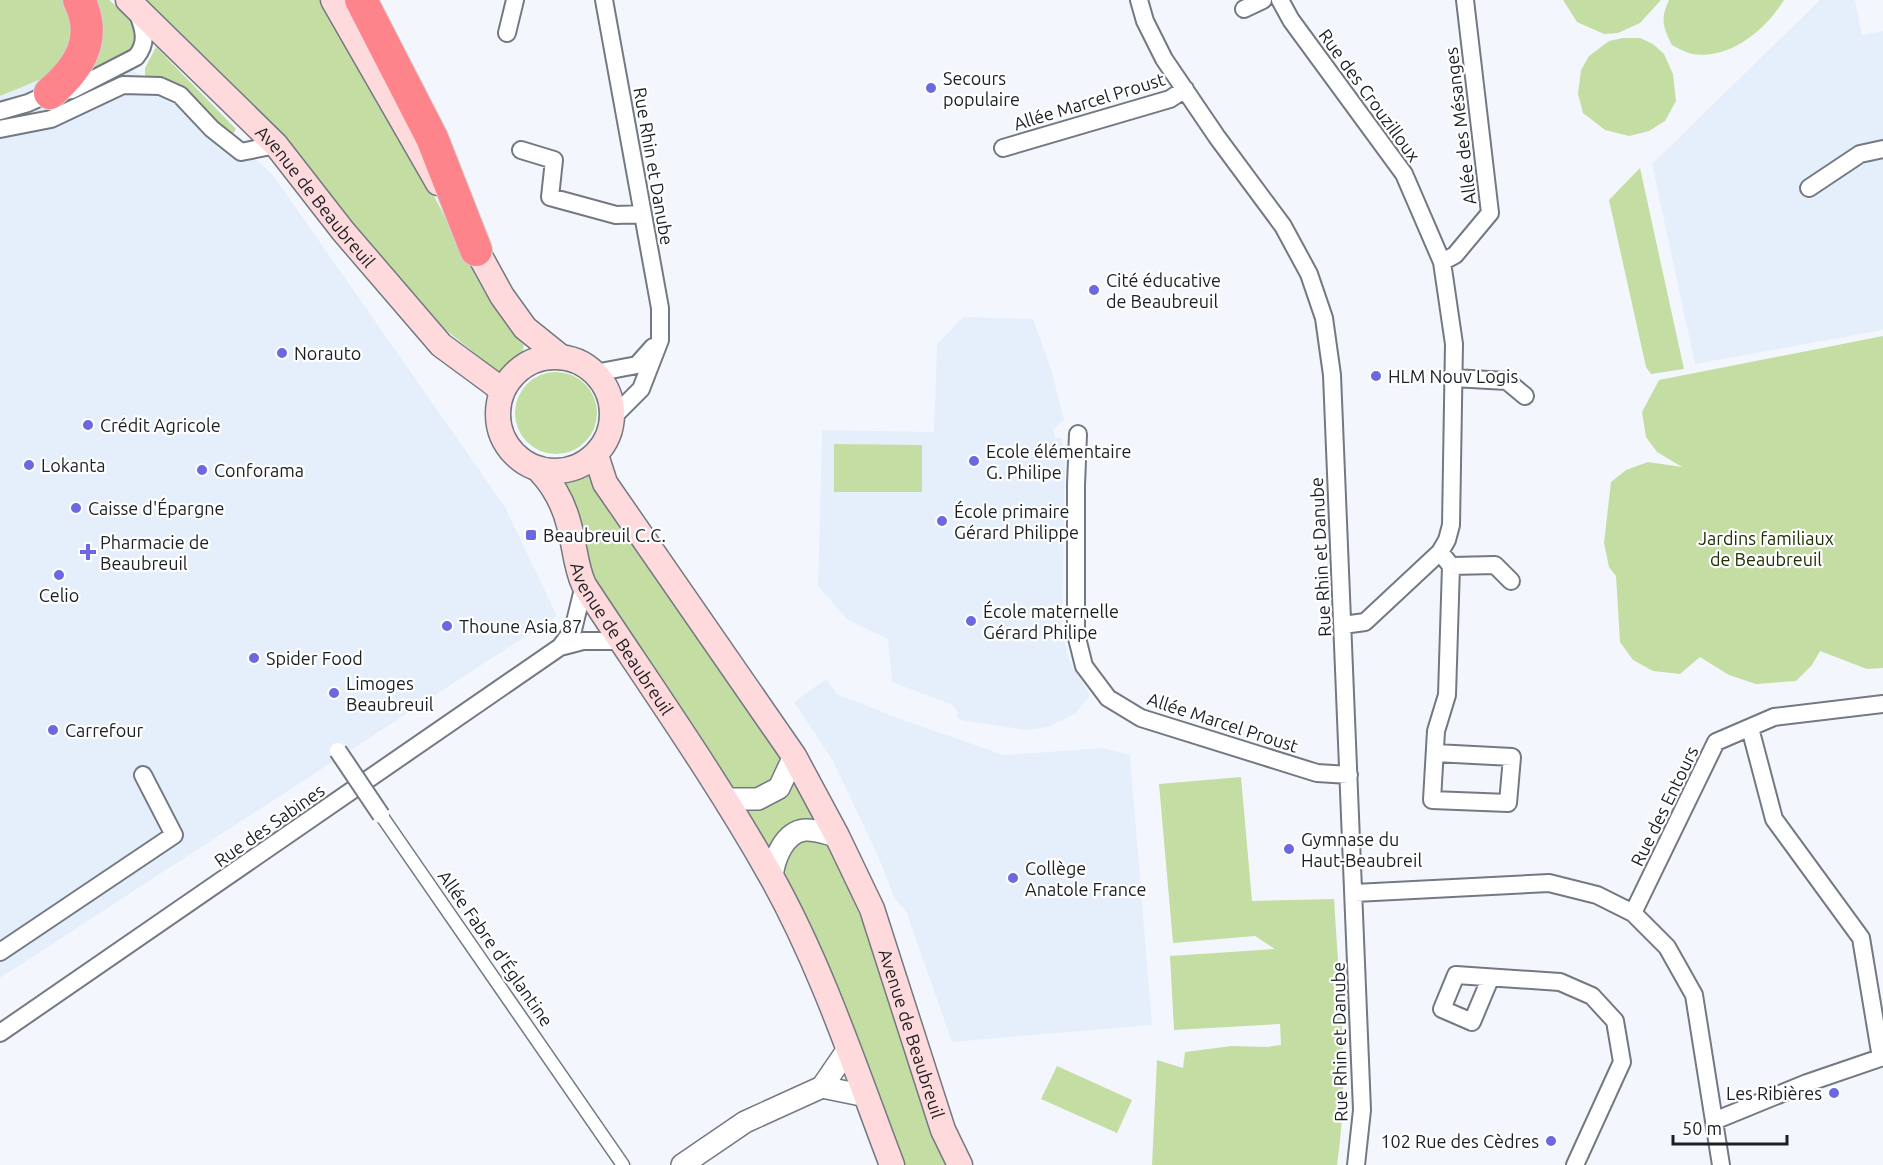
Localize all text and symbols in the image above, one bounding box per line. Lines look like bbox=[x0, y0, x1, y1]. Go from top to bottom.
street label: Rue des Crouzilloux bbox=[1315, 25, 1425, 165]
street label: Allée des Mésanges bbox=[1440, 46, 1480, 206]
place label: Secours populaire bbox=[943, 68, 1020, 109]
street label: Allée Marcel Proust bbox=[1011, 68, 1167, 134]
marker: Secours populaire bbox=[924, 81, 938, 95]
street label: Rue Rhin et Danube bbox=[630, 86, 678, 246]
street label: Avenue de Beaubreuil bbox=[252, 121, 380, 271]
place label: Cité éducative de Beaubreuil bbox=[1106, 270, 1221, 311]
marker: Cité éducative de Beaubreuil bbox=[1087, 283, 1101, 297]
place label: Norauto bbox=[294, 343, 361, 363]
marker: Norauto bbox=[275, 346, 289, 360]
place label: HLM Nouv Logis bbox=[1388, 366, 1518, 386]
marker: HLM Nouv Logis bbox=[1369, 369, 1383, 383]
place label: Crédit Agricole bbox=[100, 415, 221, 435]
marker: Crédit Agricole bbox=[81, 418, 95, 432]
place label: Ecole élémentaire G. Philipe bbox=[986, 441, 1131, 482]
marker: Ecole élémentaire G. Philipe bbox=[967, 454, 981, 468]
place label: Lokanta bbox=[41, 455, 106, 475]
marker: Lokanta bbox=[22, 458, 36, 472]
place label: Conforama bbox=[214, 460, 304, 480]
marker: Conforama bbox=[195, 463, 209, 477]
street label: Rue Rhin et Danube bbox=[1306, 477, 1334, 637]
place label: Caisse d'Épargne bbox=[88, 497, 224, 518]
place label: École primaire Gérard Philippe bbox=[954, 500, 1079, 542]
marker: Caisse d'Épargne bbox=[69, 501, 83, 515]
marker: École primaire Gérard Philippe bbox=[935, 514, 949, 528]
place label: Beaubreuil C.C. bbox=[543, 525, 666, 545]
marker: Beaubreuil C.C. bbox=[524, 528, 538, 542]
park label: Jardins familiaux de Beaubreuil bbox=[1698, 528, 1834, 569]
place label: Pharmacie de Beaubreuil bbox=[100, 532, 209, 573]
marker: Pharmacie de Beaubreuil bbox=[81, 545, 95, 559]
street label: Avenue de Beaubreuil bbox=[567, 560, 678, 719]
marker: Celio bbox=[52, 568, 66, 582]
place label: Celio bbox=[39, 585, 79, 605]
place label: École maternelle Gérard Philipe bbox=[983, 600, 1119, 642]
marker: École maternelle Gérard Philipe bbox=[964, 614, 978, 628]
place label: Thoune Asia 87 bbox=[459, 616, 582, 636]
marker: Thoune Asia 87 bbox=[440, 619, 454, 633]
place label: Spider Food bbox=[266, 648, 363, 668]
marker: Spider Food bbox=[247, 651, 261, 665]
place label: Limoges Beaubreuil bbox=[346, 673, 434, 714]
marker: Limoges Beaubreuil bbox=[327, 686, 341, 700]
street label: Allée Marcel Proust bbox=[1145, 688, 1301, 756]
place label: Carrefour bbox=[65, 720, 144, 740]
marker: Carrefour bbox=[46, 723, 60, 737]
street label: Rue des Entours bbox=[1626, 743, 1702, 869]
street label: Rue des Sabines bbox=[210, 780, 328, 870]
place label: Gymnase du Haut-Beaubreil bbox=[1301, 829, 1422, 870]
marker: Gymnase du Haut-Beaubreil bbox=[1282, 842, 1296, 856]
place label: Collège Anatole France bbox=[1025, 858, 1146, 899]
street label: Allée Fabre d'Églantine bbox=[435, 866, 558, 1030]
marker: Collège Anatole France bbox=[1006, 871, 1020, 885]
street label: Avenue de Beaubreuil bbox=[875, 946, 949, 1121]
street label: Rue Rhin et Danube bbox=[1328, 962, 1350, 1122]
place label: Les Ribières bbox=[1726, 1083, 1822, 1103]
marker: Les Ribières bbox=[1827, 1086, 1841, 1100]
scale bar bbox=[1673, 1108, 1787, 1146]
text: 50 m bbox=[1682, 1118, 1722, 1138]
place label: 102 Rue des Cèdres bbox=[1380, 1131, 1539, 1151]
marker: 102 Rue des Cèdres bbox=[1544, 1134, 1558, 1148]

